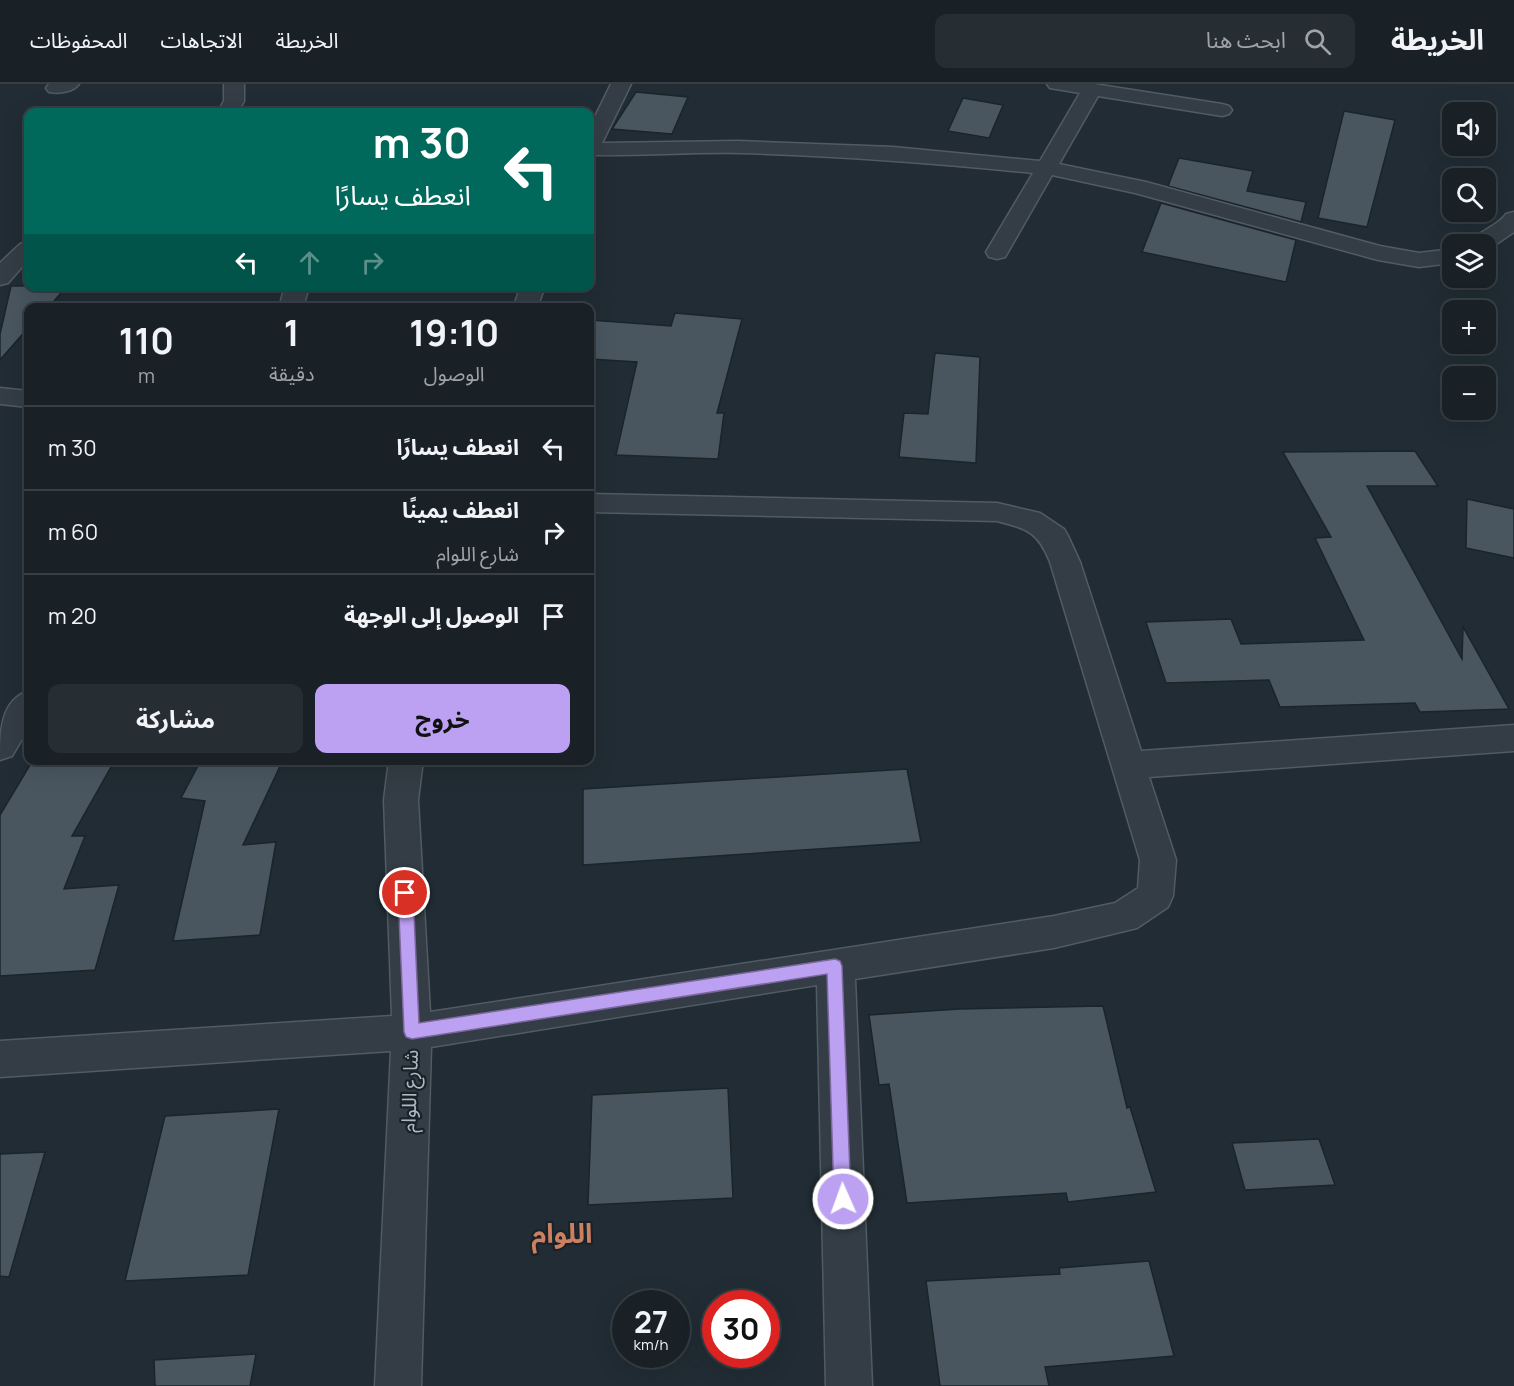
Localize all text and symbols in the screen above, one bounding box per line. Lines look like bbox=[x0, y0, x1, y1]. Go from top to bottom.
search box bbox=[935, 14, 1355, 68]
text: الخريطة bbox=[1391, 20, 1484, 58]
text: ابحث هنا bbox=[1206, 25, 1286, 55]
icon: search bbox=[1301, 25, 1334, 58]
text: المحفوظات bbox=[30, 26, 127, 54]
text: الاتجاهات bbox=[160, 26, 242, 54]
text: الخريطة bbox=[275, 26, 338, 54]
map controls bbox=[1442, 102, 1496, 420]
button: sound bbox=[1442, 102, 1496, 156]
text: 30 m bbox=[373, 113, 471, 171]
icon: left bbox=[492, 132, 570, 210]
button: search bbox=[1442, 168, 1496, 222]
text: انعطف يسارًا bbox=[334, 176, 471, 213]
button: layers bbox=[1442, 234, 1496, 288]
icon: left bbox=[230, 246, 263, 279]
icon: ahead bbox=[293, 246, 326, 279]
icon: right bbox=[356, 246, 389, 279]
button: + bbox=[1442, 300, 1496, 354]
text: 1 bbox=[284, 308, 300, 357]
text: 19:10 bbox=[409, 308, 499, 357]
text: 110 bbox=[119, 316, 174, 365]
text: دقيقة bbox=[269, 360, 314, 387]
text: الوصول bbox=[424, 360, 485, 387]
text: m bbox=[138, 362, 155, 389]
button: − bbox=[1442, 366, 1496, 420]
text: انعطف يسارًا bbox=[396, 432, 519, 462]
icon: left bbox=[537, 432, 570, 465]
text: 30 m bbox=[48, 433, 97, 463]
text: انعطف يمينًا bbox=[402, 495, 519, 525]
icon: right bbox=[537, 516, 570, 549]
text: 60 m bbox=[48, 517, 98, 547]
text: شارع اللوام bbox=[436, 540, 519, 567]
text: الوصول إلى الوجهة bbox=[344, 600, 519, 630]
icon: arrive bbox=[537, 600, 570, 633]
text: 20 m bbox=[48, 601, 97, 631]
button: مشاركة bbox=[48, 684, 303, 753]
button: خروج bbox=[315, 684, 570, 753]
pin bbox=[379, 867, 430, 918]
icon: arrive bbox=[388, 876, 421, 909]
street label: شارع اللوام bbox=[394, 1049, 426, 1133]
position arrow bbox=[811, 1167, 875, 1231]
district label: اللوام bbox=[532, 1214, 593, 1254]
speed limit sign: 30 bbox=[702, 1290, 780, 1368]
text: 27 bbox=[634, 1301, 668, 1342]
text: km/h bbox=[634, 1334, 668, 1355]

